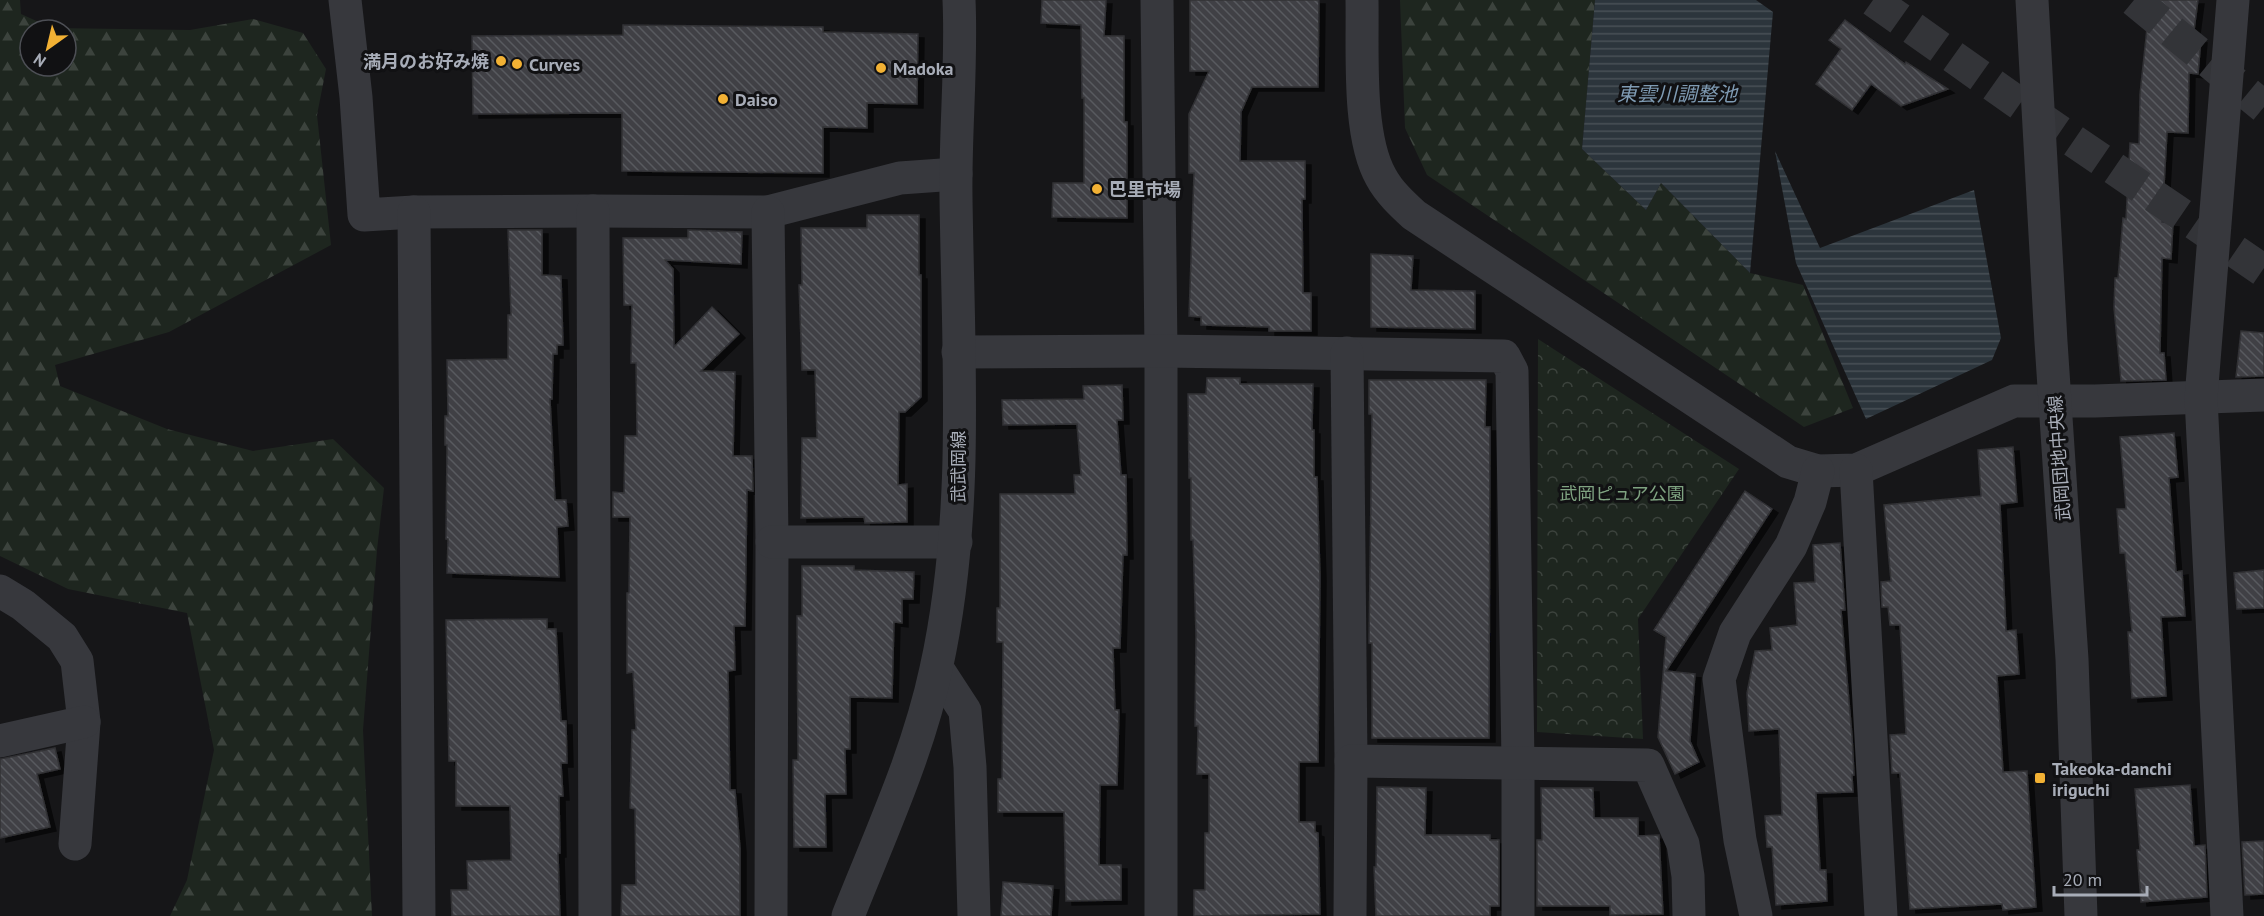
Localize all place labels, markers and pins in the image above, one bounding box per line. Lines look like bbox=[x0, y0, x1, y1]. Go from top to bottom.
place label: 満月のお好み焼 bbox=[363, 50, 489, 73]
place label: Curves bbox=[529, 53, 580, 76]
marker: 満月のお好み焼 bbox=[494, 54, 508, 68]
marker: Curves bbox=[510, 57, 524, 71]
place label: Madoka bbox=[893, 57, 954, 80]
marker: Madoka bbox=[874, 61, 888, 75]
place label: Daiso bbox=[735, 88, 778, 111]
marker: Daiso bbox=[716, 92, 730, 106]
place label: 巴里市場 bbox=[1109, 178, 1181, 201]
marker: 巴里市場 bbox=[1090, 182, 1104, 196]
place label: Takeoka-danchi iriguchi bbox=[2052, 757, 2172, 801]
marker: Takeoka-danchi iriguchi bbox=[2033, 771, 2047, 785]

